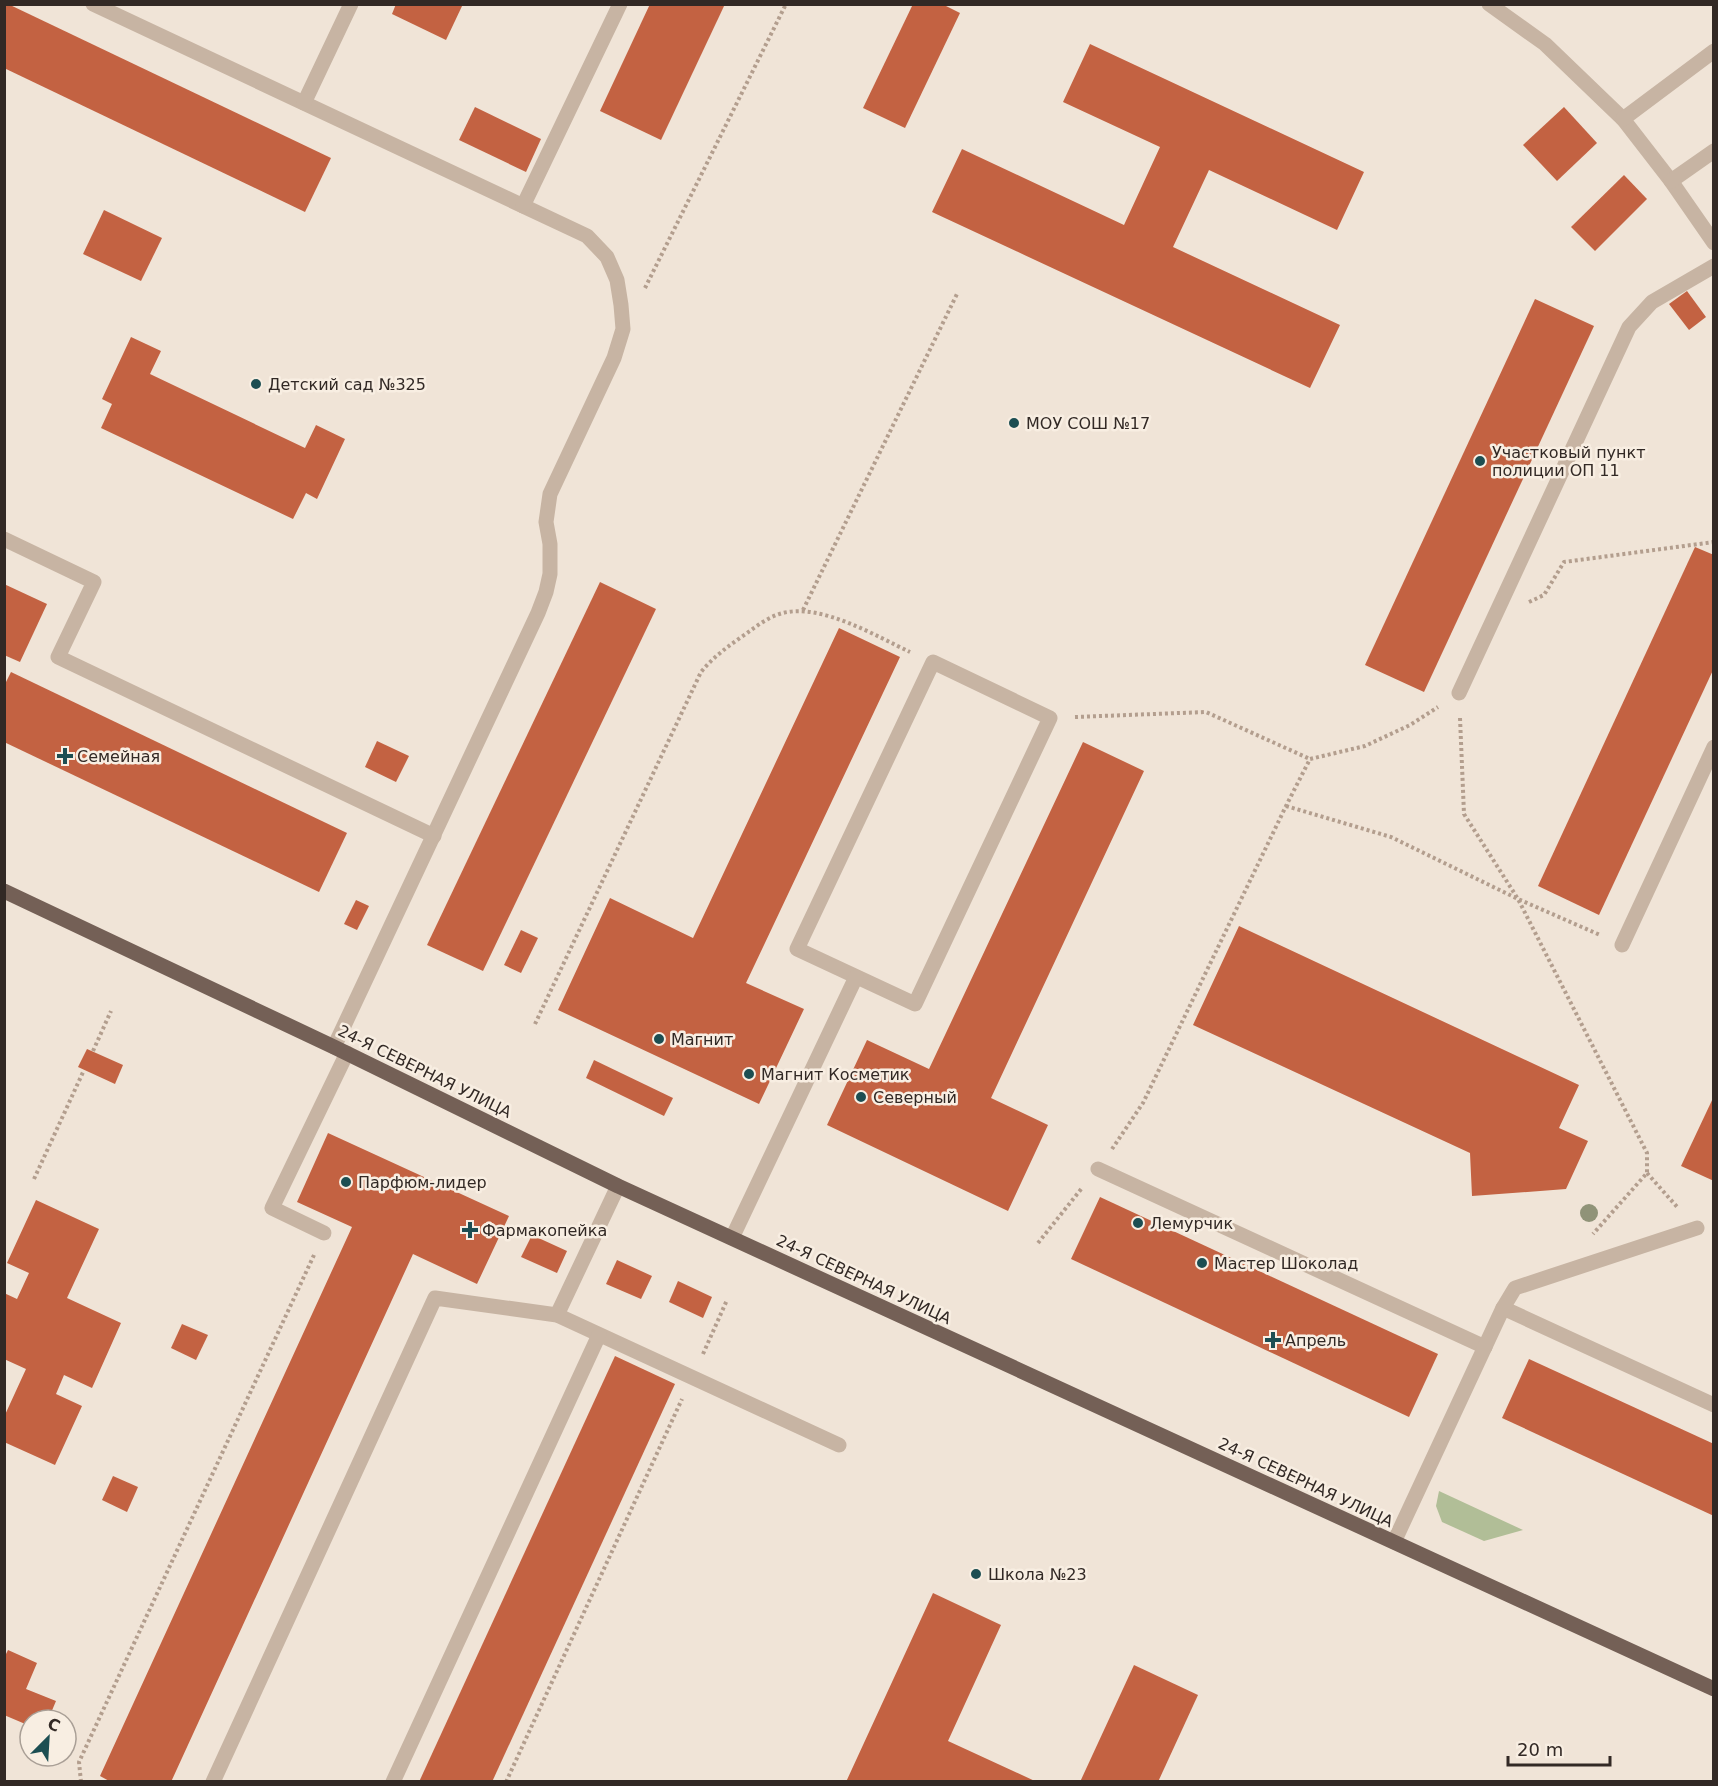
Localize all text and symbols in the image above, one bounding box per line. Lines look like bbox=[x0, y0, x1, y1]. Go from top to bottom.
place label: Детский сад №325 bbox=[268, 375, 426, 394]
marker: Детский сад №325 bbox=[249, 377, 263, 391]
place label: МОУ СОШ №17 bbox=[1026, 414, 1150, 433]
marker: МОУ СОШ №17 bbox=[1007, 416, 1021, 430]
place label: Участковый пункт полиции ОП 11 bbox=[1492, 443, 1646, 480]
marker: Участковый пункт полиции ОП 11 bbox=[1473, 454, 1487, 468]
place label: Семейная bbox=[77, 747, 160, 766]
marker: Семейная bbox=[58, 749, 72, 763]
street label: 24-Я СЕВЕРНАЯ УЛИЦА bbox=[335, 1021, 515, 1122]
place label: Магнит bbox=[671, 1030, 733, 1049]
marker: Магнит bbox=[652, 1032, 666, 1046]
place label: Магнит Косметик bbox=[761, 1065, 910, 1084]
marker: Магнит Косметик bbox=[742, 1067, 756, 1081]
place label: Северный bbox=[873, 1088, 957, 1107]
marker: Северный bbox=[854, 1090, 868, 1104]
place label: Парфюм-лидер bbox=[358, 1173, 487, 1192]
marker: Парфюм-лидер bbox=[339, 1175, 353, 1189]
place label: Лемурчик bbox=[1150, 1214, 1233, 1233]
marker: Лемурчик bbox=[1131, 1216, 1145, 1230]
place label: Фармакопейка bbox=[482, 1221, 607, 1240]
marker: Фармакопейка bbox=[463, 1223, 477, 1237]
street label: 24-Я СЕВЕРНАЯ УЛИЦА bbox=[773, 1231, 954, 1328]
place label: Мастер Шоколад bbox=[1214, 1254, 1358, 1273]
marker: Мастер Шоколад bbox=[1195, 1256, 1209, 1270]
place label: Апрель bbox=[1285, 1331, 1346, 1350]
marker: Апрель bbox=[1266, 1333, 1280, 1347]
street label: 24-Я СЕВЕРНАЯ УЛИЦА bbox=[1215, 1434, 1396, 1531]
place label: Школа №23 bbox=[988, 1565, 1087, 1584]
marker: Школа №23 bbox=[969, 1567, 983, 1581]
north arrow bbox=[18, 1708, 78, 1768]
text: С bbox=[45, 1714, 63, 1736]
scale bar bbox=[1508, 1729, 1610, 1767]
text: 20 m bbox=[1517, 1739, 1563, 1760]

